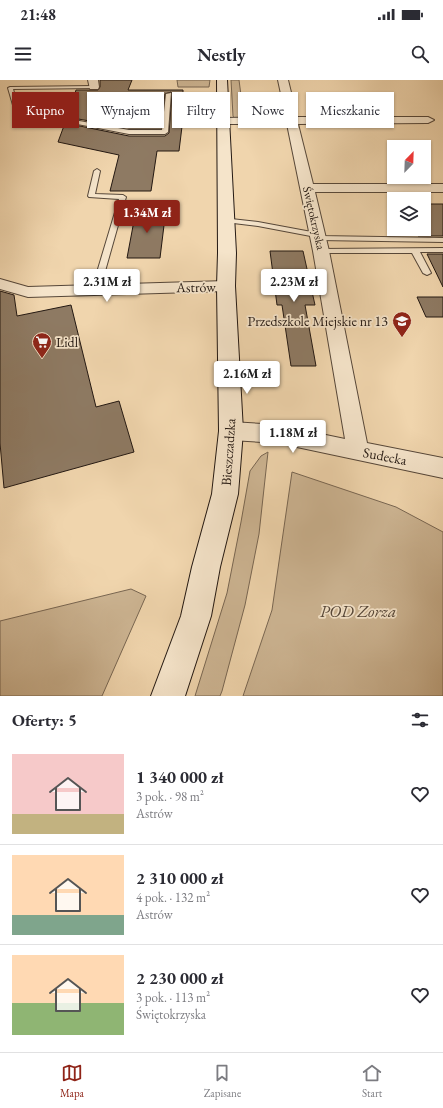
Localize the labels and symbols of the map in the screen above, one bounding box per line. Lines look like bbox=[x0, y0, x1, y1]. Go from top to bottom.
north arrow bbox=[387, 140, 431, 184]
street label: Świętokrzyska bbox=[299, 185, 329, 251]
pin: 1.34M zł bbox=[106, 200, 188, 234]
pin: 2.31M zł bbox=[66, 269, 148, 303]
pin: 2.23M zł bbox=[253, 269, 335, 303]
street label: Astrów bbox=[175, 278, 216, 296]
school or university icon: Przedszkole Miejskie nr 13 bbox=[391, 310, 413, 338]
place label: Przedszkole Miejskie nr 13 bbox=[247, 312, 388, 330]
supermarket icon: Lidl bbox=[31, 331, 53, 359]
place label: Lidl bbox=[56, 333, 79, 351]
pin: 2.16M zł bbox=[206, 361, 288, 395]
street label: Bieszczadzka bbox=[217, 417, 239, 486]
pin: 1.18M zł bbox=[252, 420, 334, 454]
street label: Sudecka bbox=[362, 443, 409, 469]
park label: POD Zorza bbox=[320, 600, 396, 622]

